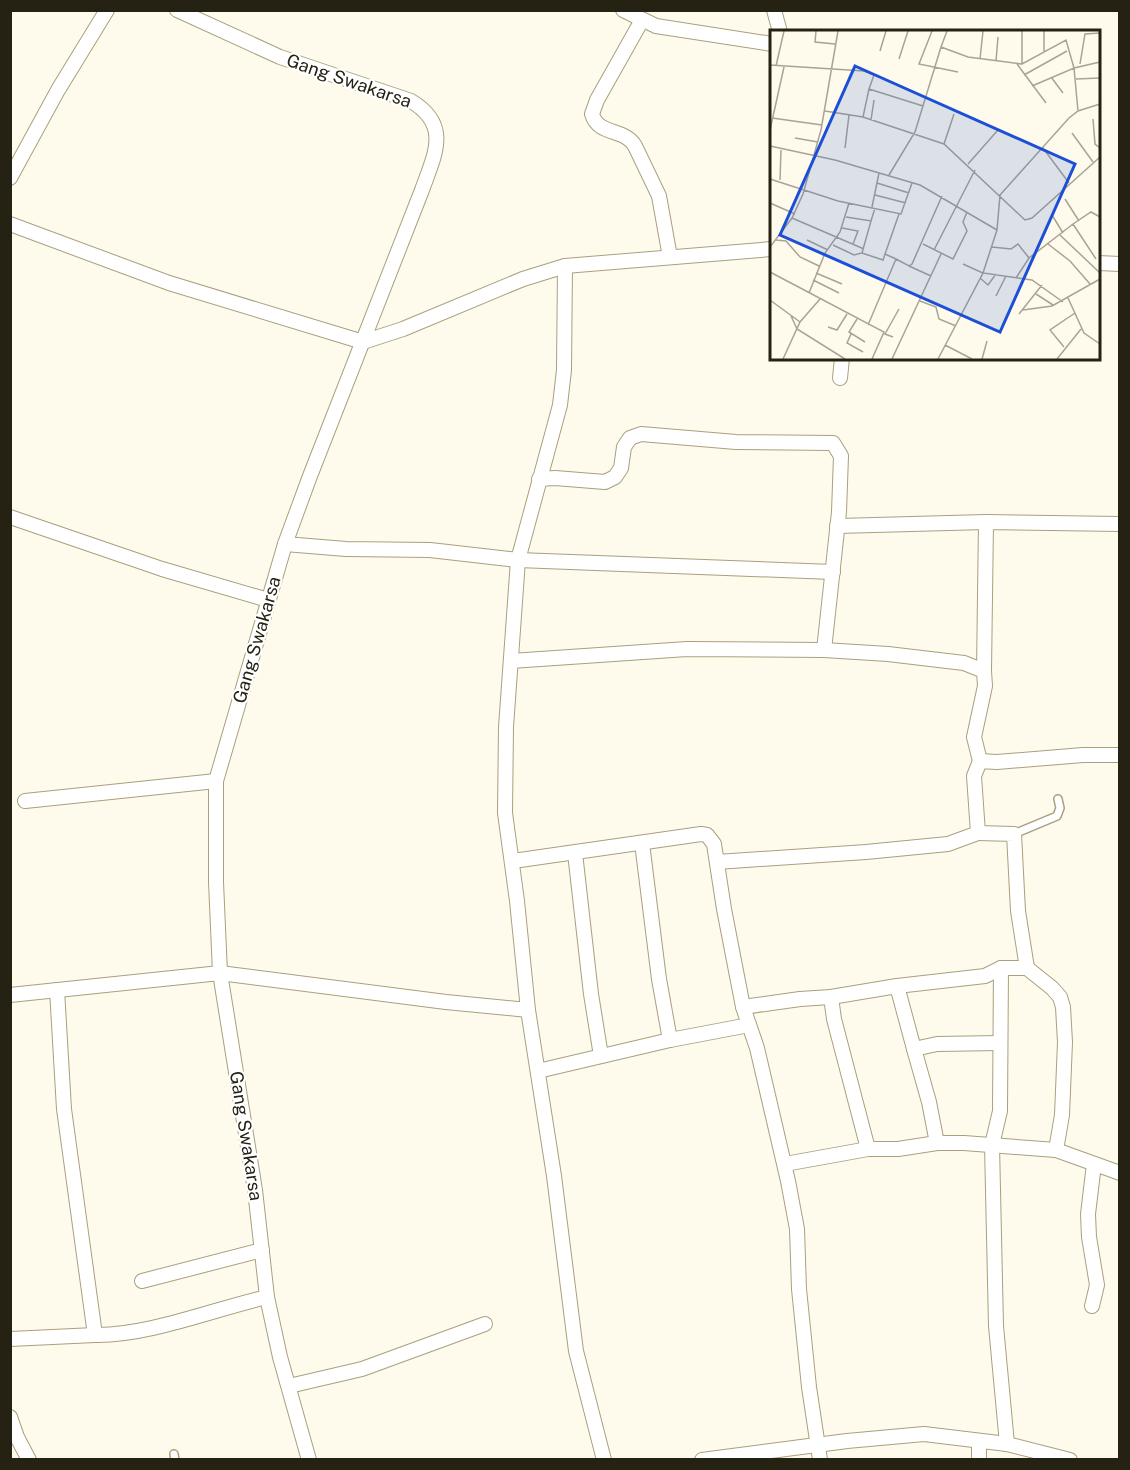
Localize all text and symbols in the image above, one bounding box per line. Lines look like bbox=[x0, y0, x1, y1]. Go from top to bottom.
inset map bbox=[770, 30, 1100, 360]
street label: Gang Swakarsa bbox=[284, 49, 414, 112]
street label: Gang Swakarsa bbox=[228, 574, 285, 706]
street label: Gang Swakarsa bbox=[226, 1070, 267, 1202]

